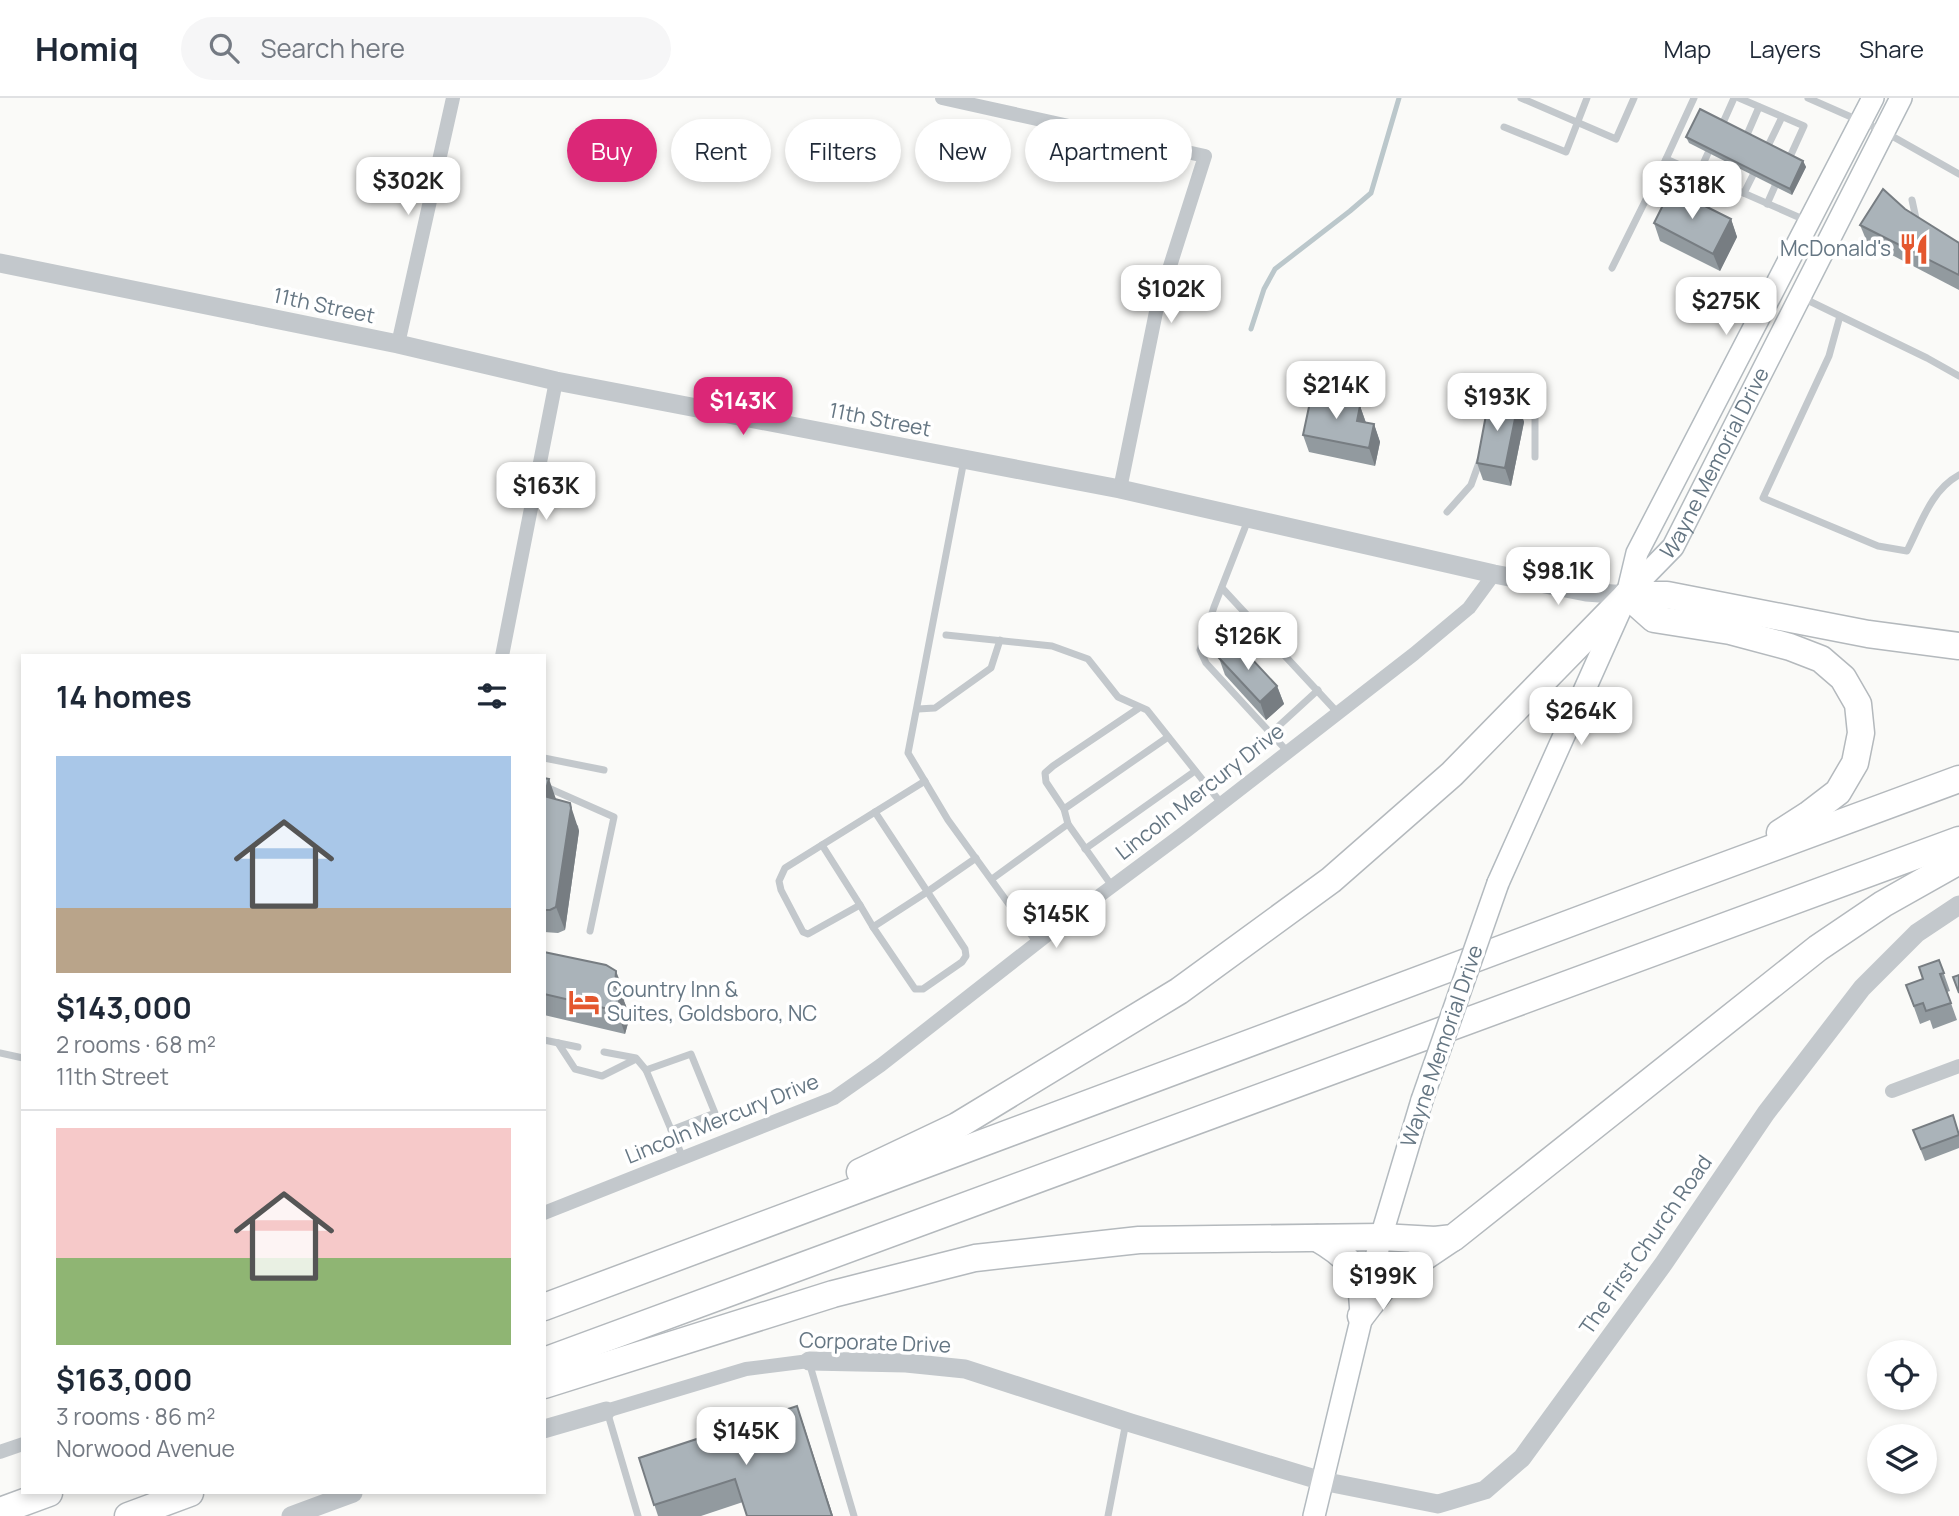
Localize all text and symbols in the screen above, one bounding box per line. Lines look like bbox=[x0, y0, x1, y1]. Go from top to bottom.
search box bbox=[181, 17, 671, 80]
text: Homiq bbox=[35, 26, 139, 71]
icon: search bbox=[205, 29, 243, 67]
text: Search here bbox=[261, 30, 405, 66]
text: Map bbox=[1664, 32, 1711, 65]
text: Layers bbox=[1749, 32, 1821, 65]
text: Share bbox=[1859, 32, 1924, 65]
chip: Buy bbox=[567, 119, 657, 182]
chip: Rent bbox=[671, 119, 771, 182]
chip: Filters bbox=[785, 119, 901, 182]
chip: New bbox=[915, 119, 1011, 182]
chip: Apartment bbox=[1025, 119, 1192, 182]
pin: $302K bbox=[359, 158, 457, 217]
pin: $318K bbox=[1643, 162, 1741, 221]
text: $302K bbox=[372, 164, 444, 196]
text: $318K bbox=[1659, 168, 1725, 200]
restaurant icon: McDonald's bbox=[1897, 232, 1931, 266]
place label: McDonald's bbox=[1780, 234, 1891, 262]
pin: $102K bbox=[1122, 266, 1220, 325]
text: $102K bbox=[1137, 272, 1205, 304]
pin: $275K bbox=[1677, 278, 1775, 337]
street label: 11th Street bbox=[271, 281, 378, 329]
text: $275K bbox=[1692, 284, 1760, 316]
pin: $214K bbox=[1287, 362, 1385, 421]
street label: Wayne Memorial Drive bbox=[1654, 362, 1775, 565]
text: $214K bbox=[1302, 368, 1370, 400]
pin: $193K bbox=[1448, 374, 1546, 433]
pin: $143K bbox=[694, 378, 792, 437]
text: $193K bbox=[1463, 380, 1531, 412]
text: $143K bbox=[710, 384, 776, 416]
street label: 11th Street bbox=[827, 395, 933, 443]
pin: $163K bbox=[497, 462, 595, 522]
text: $163K bbox=[512, 469, 580, 501]
pin: $98.1K bbox=[1501, 547, 1615, 607]
text: $98.1K bbox=[1522, 554, 1594, 586]
pin: $126K bbox=[1199, 612, 1297, 672]
text: $126K bbox=[1214, 619, 1282, 651]
text: 14 homes bbox=[56, 676, 192, 717]
icon: filters bbox=[473, 677, 511, 715]
pin: $264K bbox=[1532, 688, 1630, 747]
text: $264K bbox=[1545, 694, 1617, 726]
street label: Lincoln Mercury Drive bbox=[1109, 717, 1289, 866]
icon: home bbox=[221, 801, 347, 927]
pin: $145K bbox=[1007, 890, 1105, 950]
text: $145K bbox=[1023, 897, 1089, 929]
street label: Wayne Memorial Drive bbox=[1393, 941, 1489, 1150]
place label: Country Inn & Suites, Goldsboro, NC bbox=[607, 975, 817, 1027]
hotel icon: Country Inn & Suites, Goldsboro, NC bbox=[567, 985, 601, 1019]
text: $143,000 bbox=[56, 987, 192, 1028]
text: 2 rooms · 68 m² bbox=[56, 1028, 216, 1060]
text: 11th Street bbox=[56, 1060, 169, 1092]
street label: Lincoln Mercury Drive bbox=[621, 1066, 823, 1170]
street label: The First Church Road bbox=[1573, 1149, 1718, 1340]
icon: home bbox=[221, 1173, 347, 1299]
pin: $199K bbox=[1334, 1252, 1432, 1312]
text: $199K bbox=[1349, 1259, 1417, 1291]
street label: Corporate Drive bbox=[798, 1325, 952, 1359]
map controls bbox=[1867, 1340, 1937, 1494]
button: locate bbox=[1867, 1340, 1937, 1410]
text: $163,000 bbox=[56, 1359, 192, 1400]
text: 3 rooms · 86 m² bbox=[56, 1400, 216, 1432]
pin: $145K bbox=[697, 1408, 795, 1467]
text: $145K bbox=[713, 1414, 779, 1446]
button: layers bbox=[1867, 1424, 1937, 1494]
text: Norwood Avenue bbox=[56, 1432, 235, 1464]

